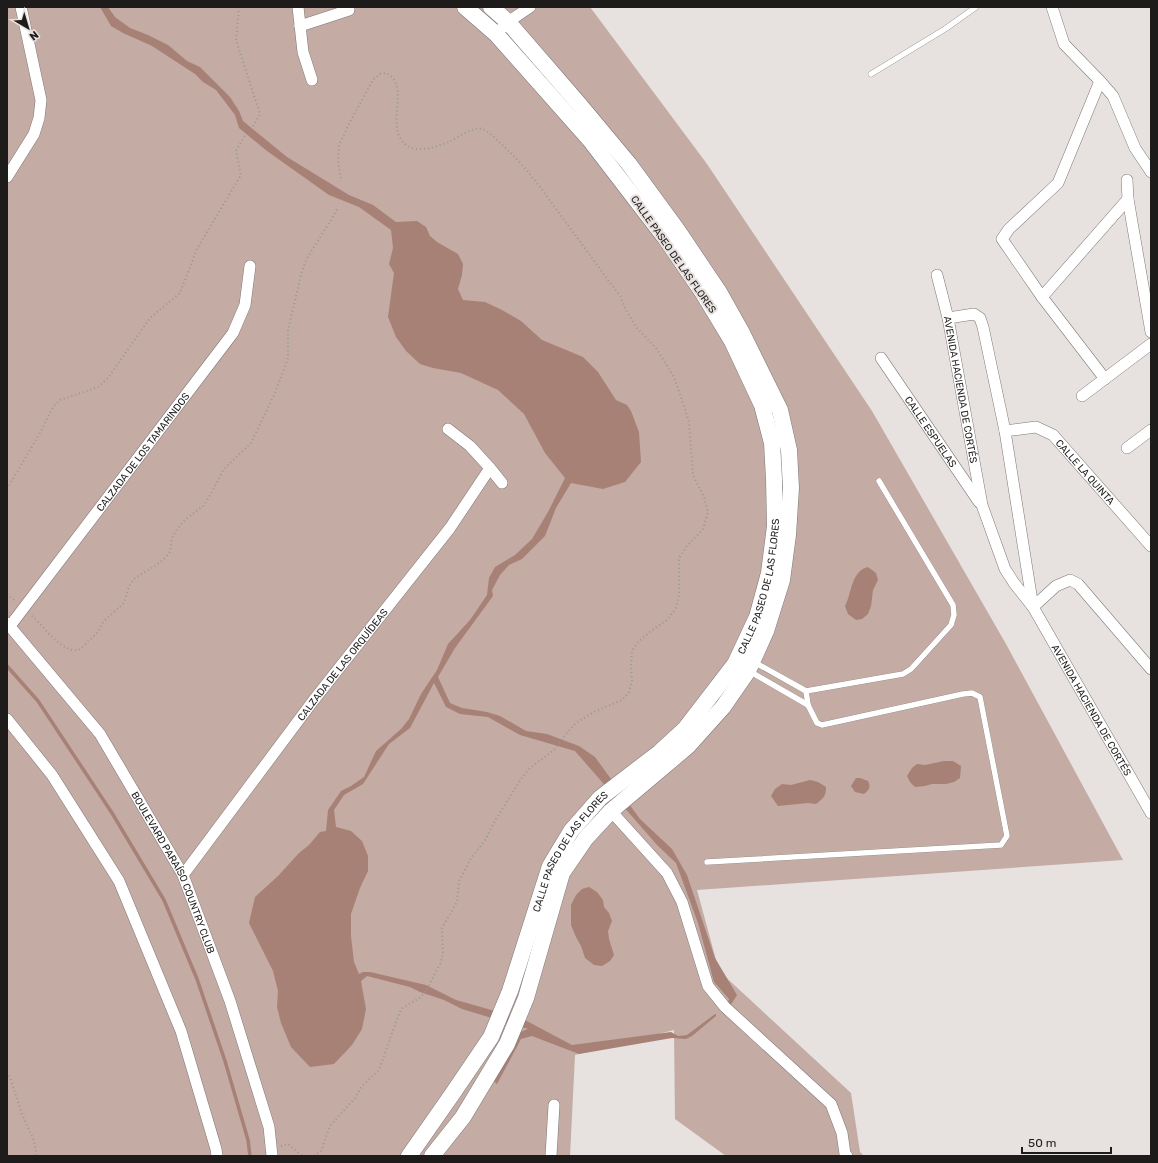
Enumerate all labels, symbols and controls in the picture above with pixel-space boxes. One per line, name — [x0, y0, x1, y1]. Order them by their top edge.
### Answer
north arrow — [8, 8, 48, 48]
text: N — [27, 28, 41, 43]
street label: CALLE PASEO DE LAS FLORES — [628, 194, 718, 316]
street label: AVENIDA HACIENDA DE CORTÉS — [941, 315, 979, 464]
street label: CALZADA DE LOS TAMARINDOS — [94, 391, 192, 514]
street label: CALLE ESPUELAS — [902, 394, 959, 470]
street label: CALLE LA QUINTA — [1053, 437, 1117, 508]
street label: CALLE PASEO DE LAS FLORES — [735, 518, 782, 656]
street label: CALZADA DE LAS ORQUÍDEAS — [295, 607, 391, 724]
street label: AVENIDA HACIENDA DE CORTÉS — [1049, 642, 1133, 778]
street label: CALLE PASEO DE LAS FLORES — [531, 789, 611, 914]
street label: BOULEVARD PARAÍSO COUNTRY CLUB — [128, 790, 217, 956]
scale bar — [1022, 1129, 1111, 1155]
text: 50 m — [1028, 1136, 1056, 1150]

